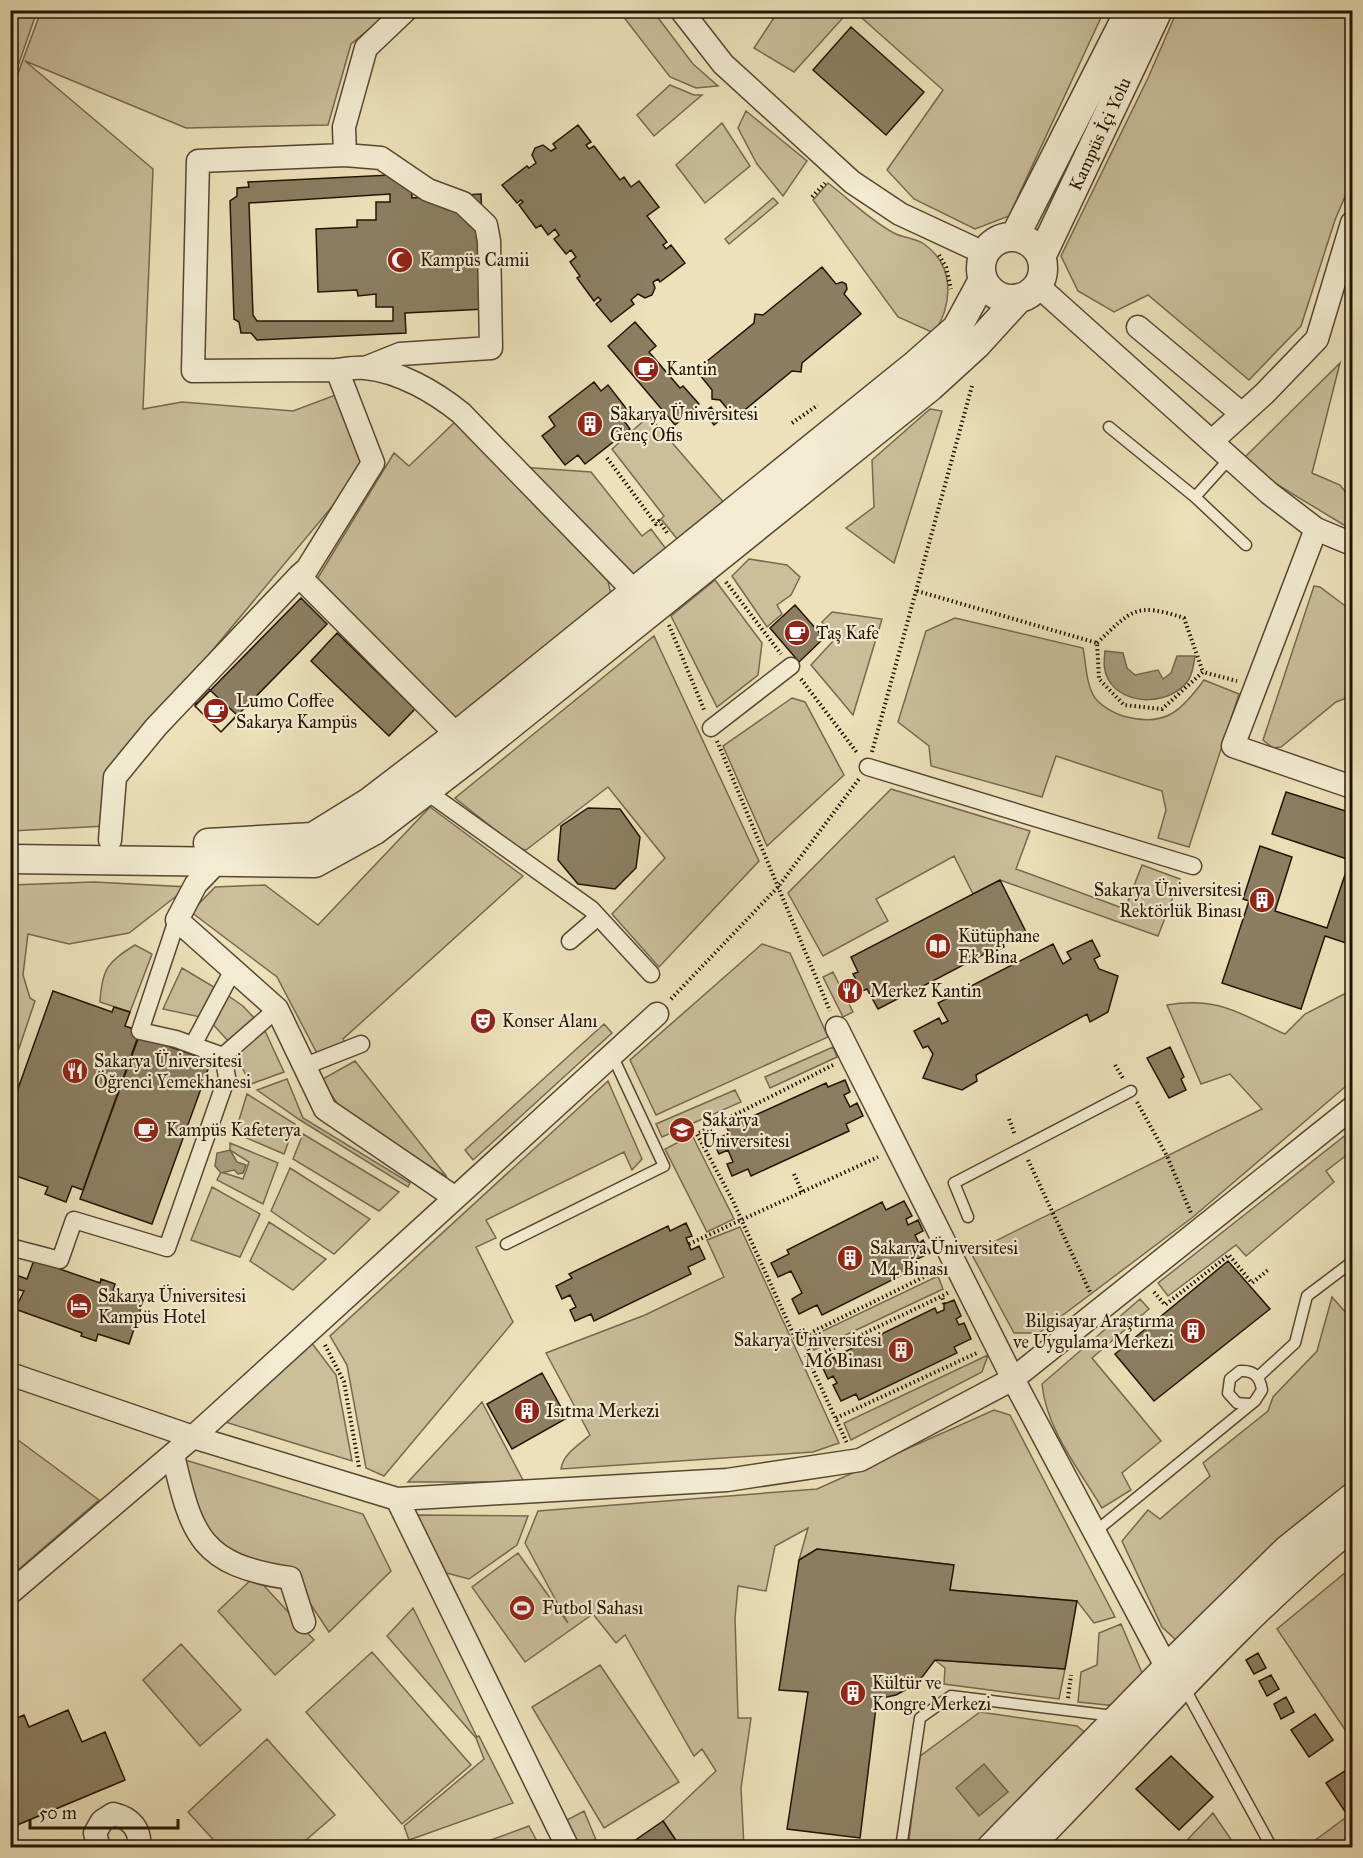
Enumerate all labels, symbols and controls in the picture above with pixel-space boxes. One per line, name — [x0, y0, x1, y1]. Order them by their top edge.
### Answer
street label: Kampüs İçi Yolu — [1063, 73, 1136, 194]
mosque icon: Kampüs Camii — [385, 245, 415, 275]
place label: Kampüs Camii — [420, 249, 529, 271]
cafe icon: Kantin — [631, 354, 661, 384]
place label: Kantin — [666, 358, 717, 380]
place label: Sakarya Üniversitesi Genç Ofis — [610, 402, 758, 446]
building icon: Sakarya Üniversitesi Genç Ofis — [575, 409, 605, 439]
cafe icon: Taş Kafe — [782, 618, 812, 648]
place label: Taş Kafe — [816, 622, 879, 644]
place label: Lumo Coffee Sakarya Kampüs — [236, 690, 357, 733]
cafe icon: Lumo Coffee Sakarya Kampüs — [201, 696, 231, 726]
place label: Sakarya Üniversitesi Rektörlük Binası — [1094, 878, 1242, 922]
building icon: Sakarya Üniversitesi Rektörlük Binası — [1247, 885, 1277, 915]
place label: Kütüphane Ek Bina — [958, 925, 1040, 968]
library icon: Kütüphane Ek Bina — [923, 931, 953, 961]
restaurant icon: Merkez Kantin — [835, 976, 865, 1006]
place label: Merkez Kantin — [870, 980, 982, 1002]
theatre icon: Konser Alanı — [468, 1006, 498, 1036]
place label: Konser Alanı — [502, 1010, 597, 1032]
place label: Sakarya Üniversitesi Öğrenci Yemekhanesi — [94, 1049, 251, 1094]
restaurant icon: Sakarya Üniversitesi Öğrenci Yemekhanesi — [60, 1056, 90, 1086]
place label: Sakarya Üniversitesi — [702, 1109, 790, 1152]
cafe icon: Kampüs Kafeterya — [131, 1115, 161, 1145]
school or university icon: Sakarya Üniversitesi — [667, 1115, 697, 1145]
place label: Kampüs Kafeterya — [166, 1119, 301, 1141]
place label: Sakarya Üniversitesi M4 Binası — [870, 1236, 1018, 1280]
building icon: Sakarya Üniversitesi M4 Binası — [835, 1243, 865, 1273]
place label: Sakarya Üniversitesi Kampüs Hotel — [98, 1284, 246, 1328]
hotel icon: Sakarya Üniversitesi Kampüs Hotel — [64, 1291, 94, 1321]
place label: Bilgisayar Araştırma ve Uygulama Merkezi — [1012, 1310, 1174, 1354]
building icon: Bilgisayar Araştırma ve Uygulama Merkezi — [1178, 1316, 1208, 1346]
place label: Sakarya Üniversitesi M6 Binası — [734, 1328, 882, 1372]
building icon: Sakarya Üniversitesi M6 Binası — [886, 1335, 916, 1365]
building icon: Isıtma Merkezi — [512, 1396, 542, 1426]
place label: Isıtma Merkezi — [546, 1400, 660, 1422]
sports icon: Futbol Sahası — [507, 1593, 537, 1623]
place label: Futbol Sahası — [542, 1597, 643, 1619]
place label: Kültür ve Kongre Merkezi — [872, 1672, 991, 1716]
building icon: Kültür ve Kongre Merkezi — [838, 1678, 868, 1708]
scale bar — [30, 1792, 178, 1830]
text: 50 m — [39, 1802, 77, 1824]

